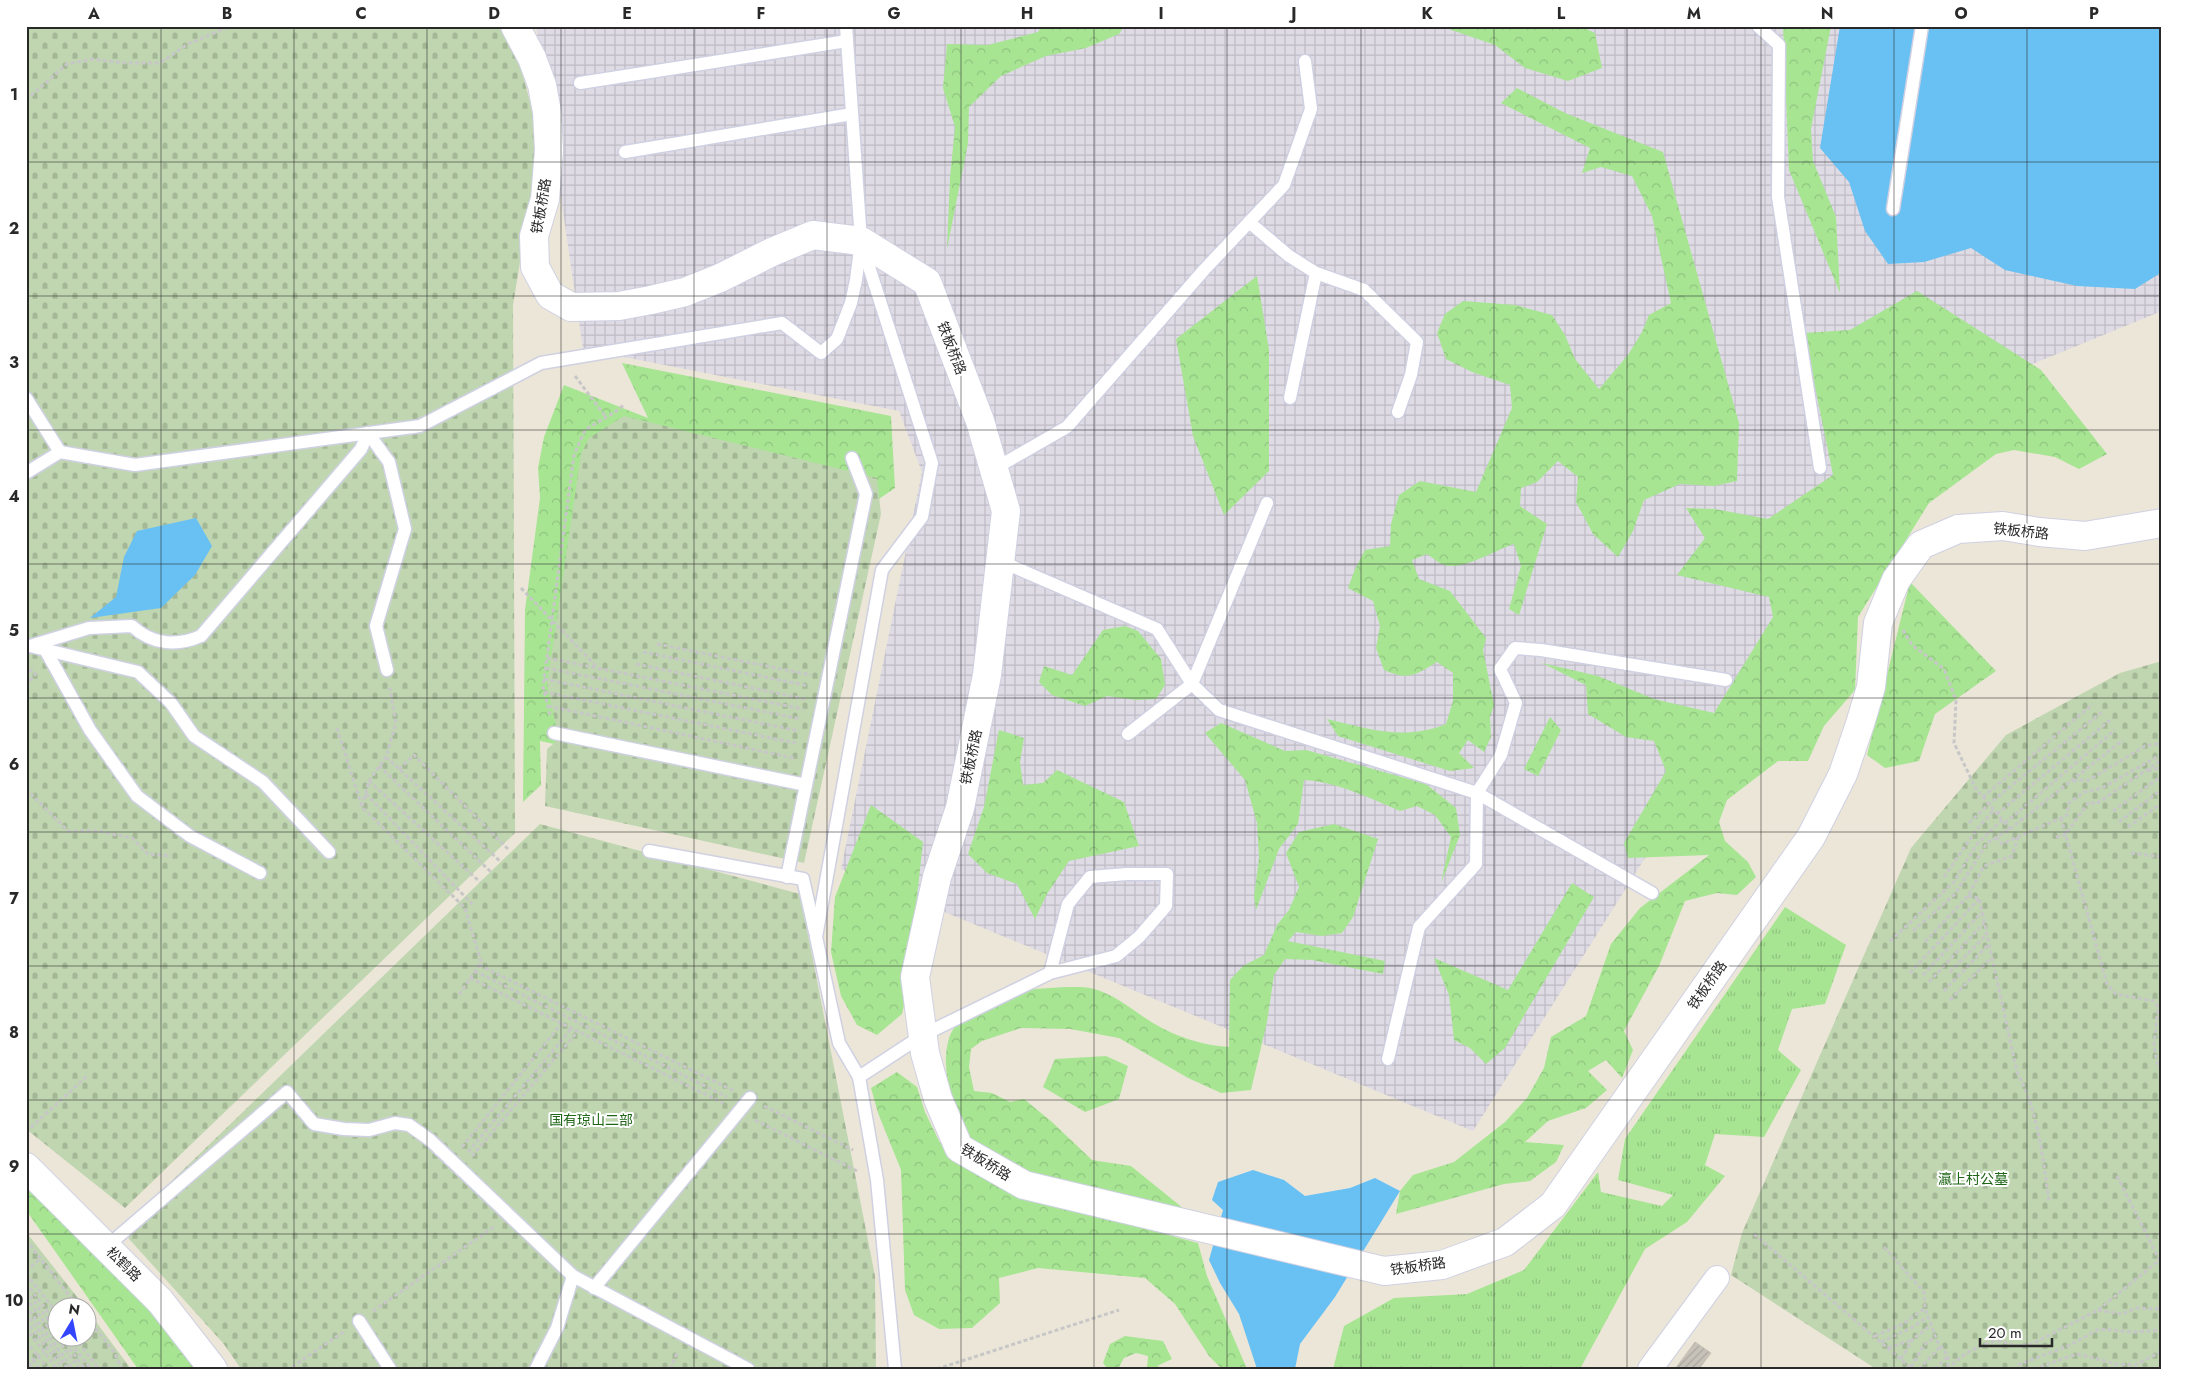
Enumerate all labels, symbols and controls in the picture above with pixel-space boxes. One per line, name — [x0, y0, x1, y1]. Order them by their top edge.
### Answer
text: A — [87, 2, 100, 25]
text: B — [222, 2, 232, 25]
text: C — [355, 2, 367, 25]
text: D — [488, 2, 500, 25]
text: E — [622, 2, 632, 25]
text: F — [757, 2, 765, 25]
text: G — [887, 2, 901, 25]
text: H — [1021, 2, 1033, 25]
text: I — [1158, 2, 1164, 25]
text: J — [1288, 2, 1297, 25]
text: K — [1421, 2, 1433, 25]
text: L — [1557, 2, 1566, 25]
text: M — [1687, 2, 1701, 25]
text: N — [1821, 2, 1833, 25]
text: O — [1954, 2, 1968, 25]
text: P — [2089, 2, 2099, 25]
text: 1 — [10, 83, 18, 106]
street label: 铁板桥路 — [526, 177, 556, 235]
text: 2 — [9, 217, 19, 240]
street label: 铁板桥路 — [933, 318, 971, 378]
text: 3 — [9, 351, 19, 374]
text: 4 — [8, 485, 20, 508]
street label: 铁板桥路 — [1992, 518, 2050, 544]
text: 5 — [9, 619, 19, 642]
street label: 铁板桥路 — [955, 728, 987, 786]
text: 6 — [9, 753, 19, 776]
text: 7 — [9, 887, 19, 910]
street label: 铁板桥路 — [1683, 956, 1731, 1014]
text: 8 — [9, 1021, 19, 1044]
park label: 国有琼山二部 — [549, 1110, 633, 1130]
street label: 铁板桥路 — [957, 1139, 1015, 1185]
text: 9 — [9, 1155, 19, 1178]
park label: 瀛上村公墓 — [1938, 1169, 2008, 1189]
street label: 松鹤路 — [102, 1242, 146, 1286]
street label: 铁板桥路 — [1389, 1252, 1447, 1280]
text: 10 — [5, 1289, 23, 1312]
north arrow — [48, 1298, 98, 1348]
text: N — [67, 1298, 81, 1320]
scale bar — [1980, 1315, 2053, 1347]
text: 20 m — [1988, 1322, 2022, 1344]

